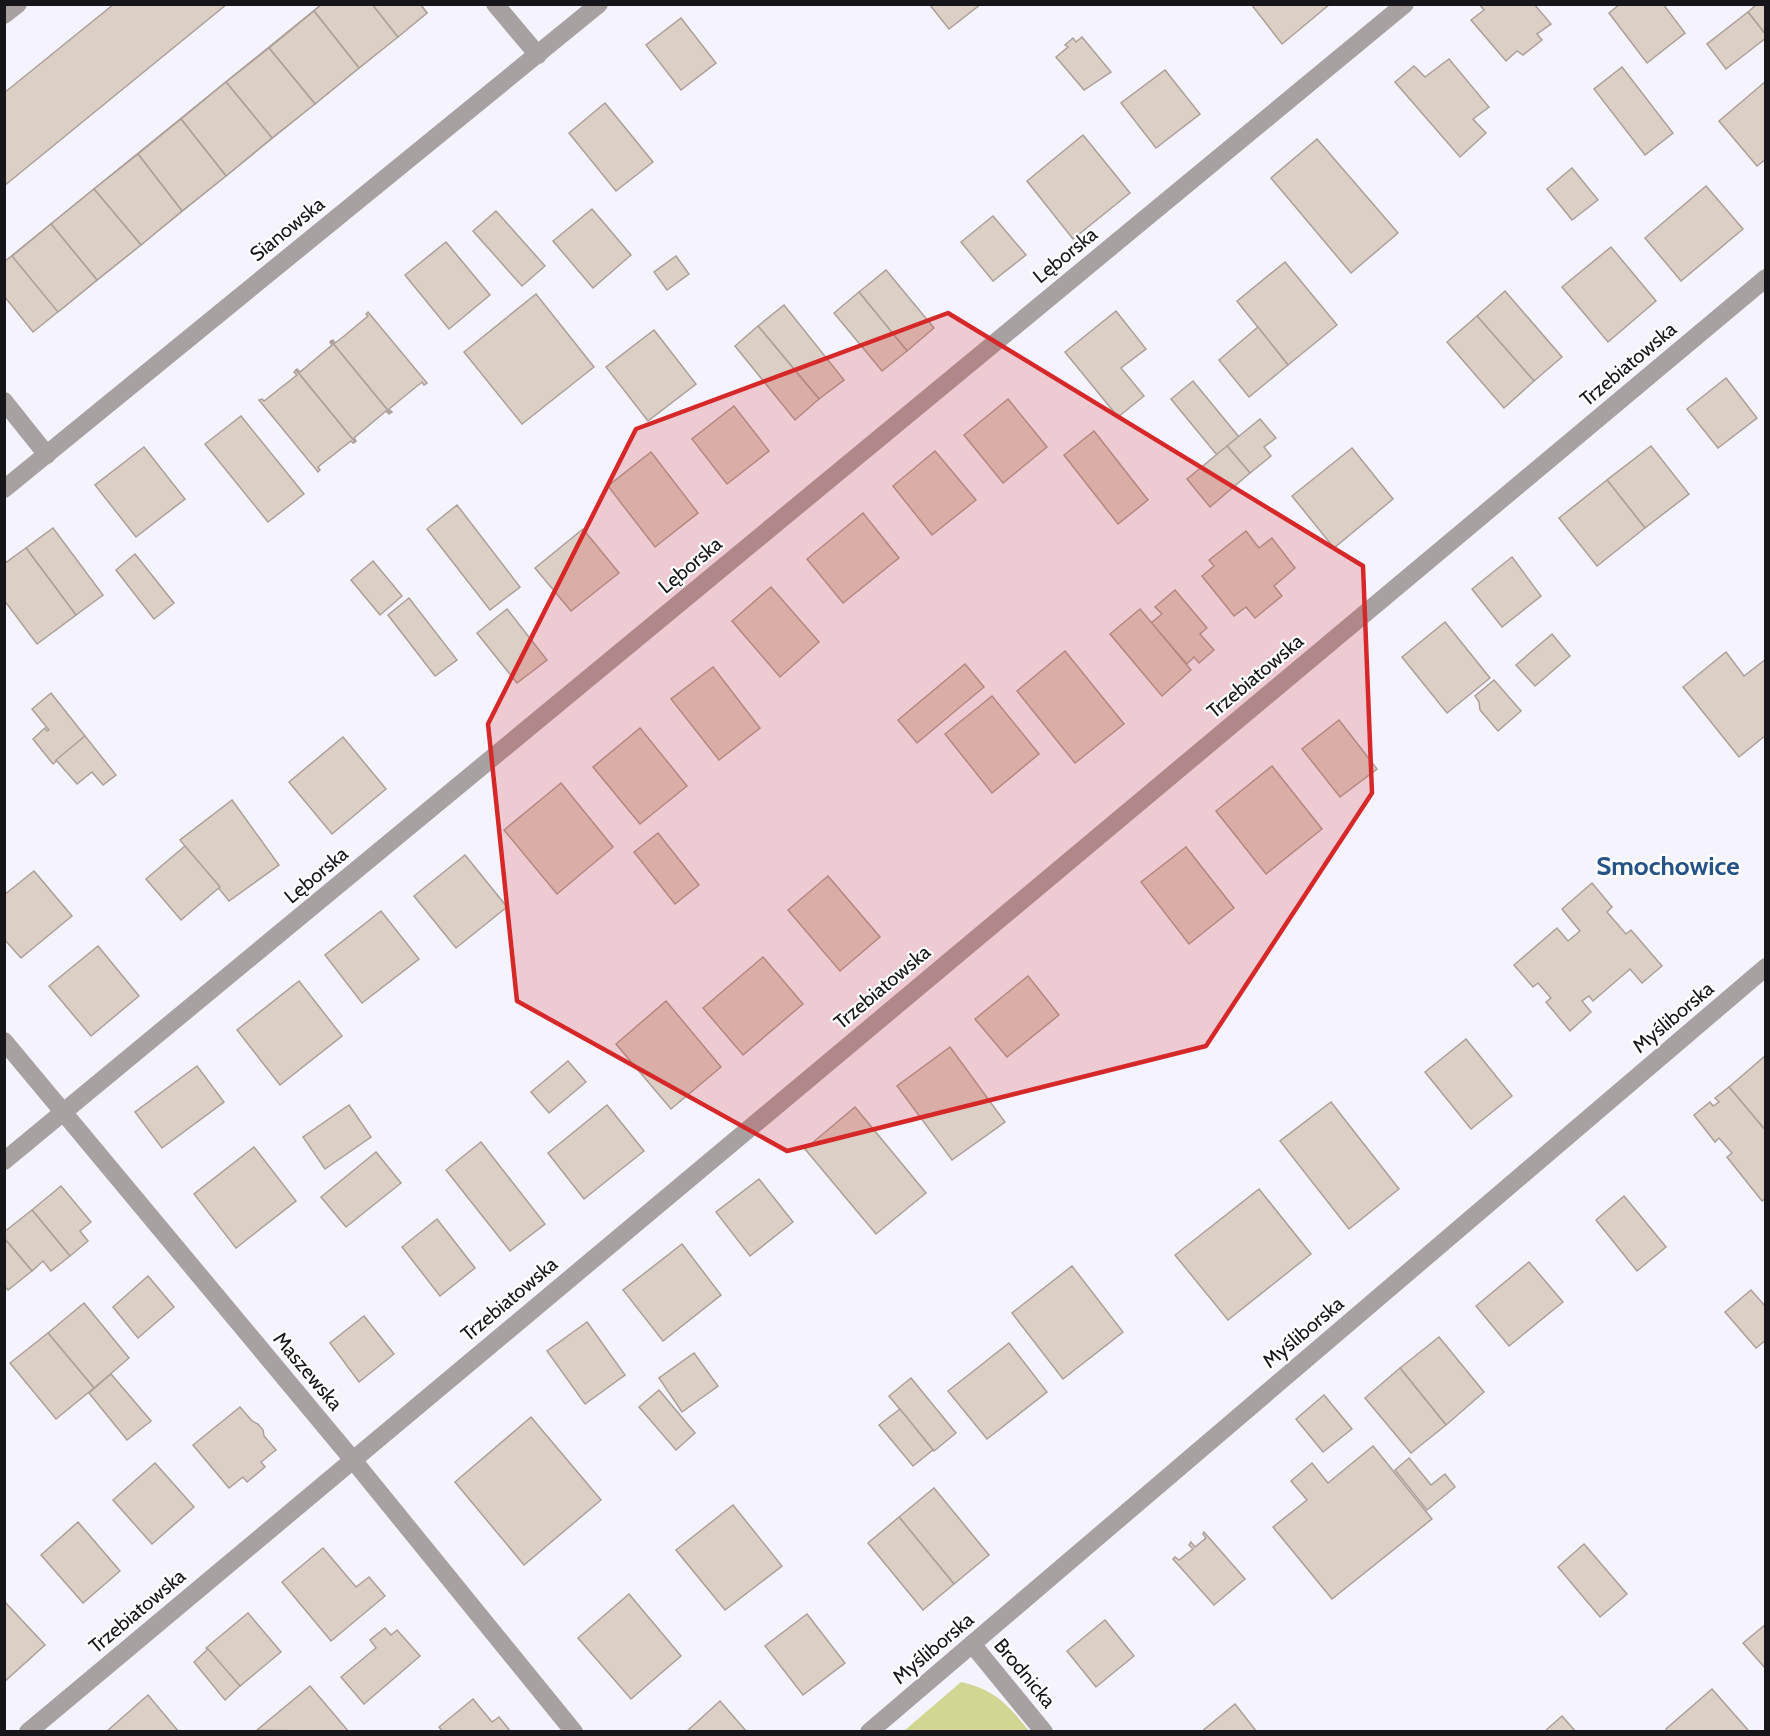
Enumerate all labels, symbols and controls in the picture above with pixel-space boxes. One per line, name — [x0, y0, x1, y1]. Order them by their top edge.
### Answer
street label: Sianowska — [245, 192, 329, 266]
street label: Lęborska — [1028, 222, 1102, 288]
street label: Trzebiatowska — [1575, 317, 1681, 411]
street label: Lęborska — [653, 531, 727, 598]
street label: Trzebiatowska — [1202, 629, 1308, 723]
street label: Lęborska — [279, 841, 353, 908]
district label: Smochowice — [1596, 850, 1740, 882]
street label: Trzebiatowska — [829, 940, 935, 1034]
street label: Myśliborska — [1628, 976, 1719, 1058]
street label: Trzebiatowska — [456, 1252, 562, 1346]
street label: Myśliborska — [1258, 1291, 1349, 1373]
street label: Maszewska — [268, 1327, 348, 1415]
street label: Trzebiatowska — [84, 1564, 190, 1658]
street label: Myśliborska — [888, 1607, 979, 1689]
street label: Brodnicka — [989, 1634, 1061, 1713]

